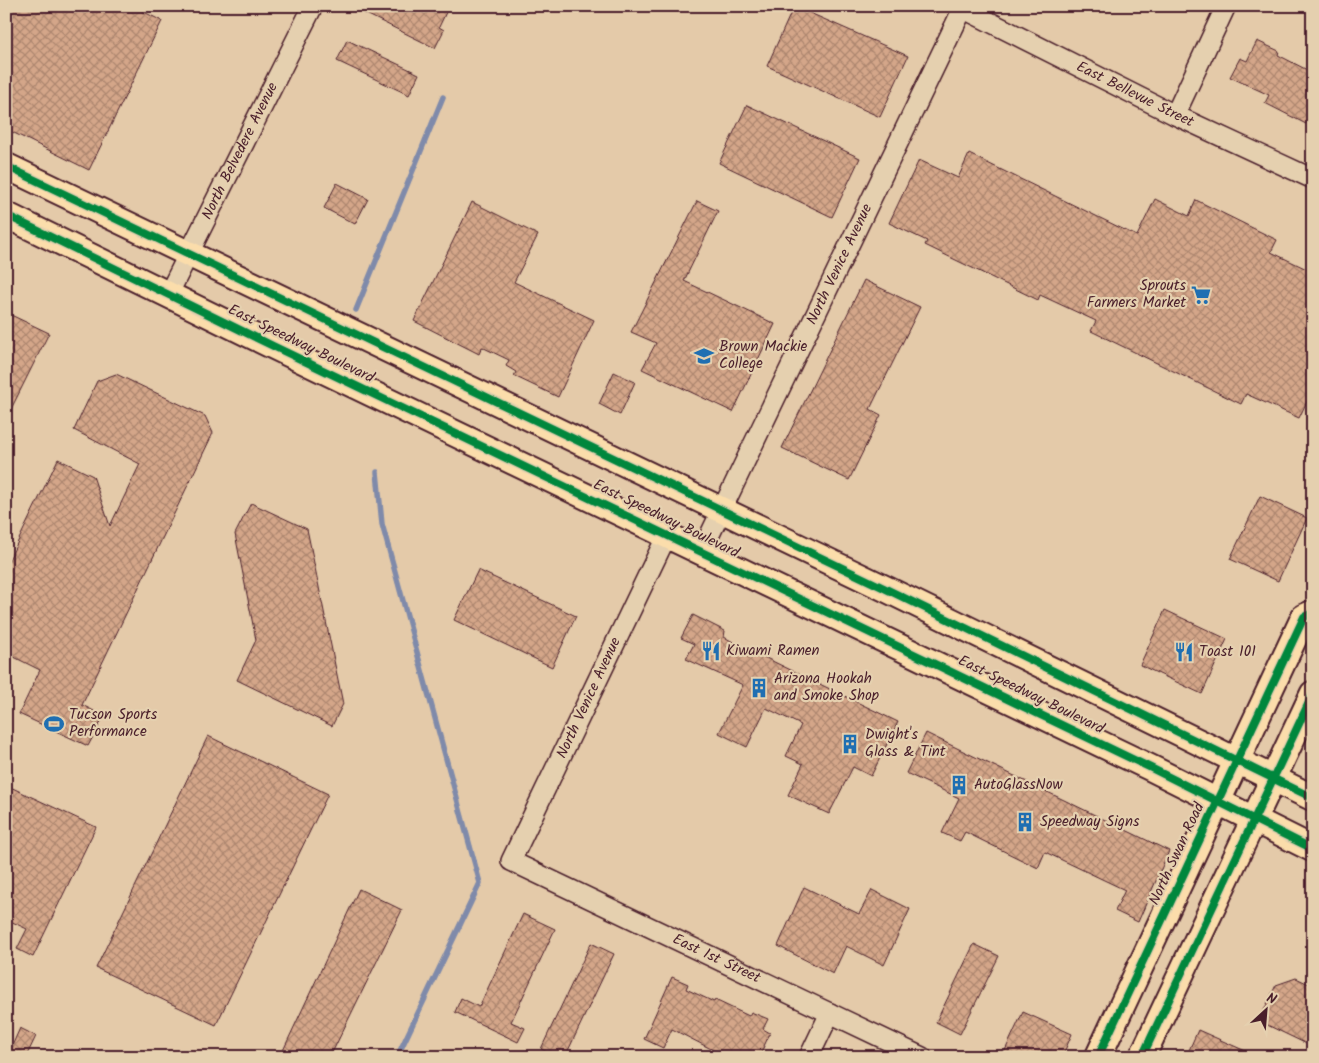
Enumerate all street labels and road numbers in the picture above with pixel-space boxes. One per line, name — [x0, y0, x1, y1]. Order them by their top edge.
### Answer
street label: East Bellevue Street — [1072, 55, 1198, 134]
street label: North Belvedere Avenue — [196, 78, 285, 224]
street label: North Venice Avenue — [800, 200, 879, 329]
street label: East Speedway Boulevard — [224, 298, 379, 390]
street label: East Speedway Boulevard — [589, 473, 744, 565]
street label: North Venice Avenue — [550, 633, 628, 763]
street label: East Speedway Boulevard — [954, 649, 1109, 741]
street label: North Swan Road — [1143, 798, 1212, 909]
street label: East 1st Street — [668, 928, 765, 990]

